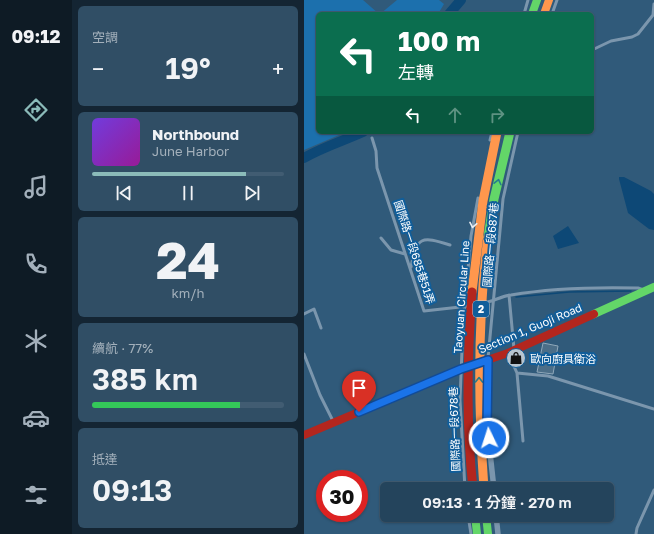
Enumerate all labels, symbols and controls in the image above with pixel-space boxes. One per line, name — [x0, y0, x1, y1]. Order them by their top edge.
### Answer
text: 100 m — [398, 24, 480, 57]
text: 09:12 — [11, 25, 61, 47]
icon: left — [332, 28, 384, 80]
text: 空調 — [92, 29, 118, 45]
text: 19° — [165, 50, 211, 86]
text: − — [92, 55, 104, 82]
text: + — [272, 55, 284, 82]
text: 左轉 — [398, 61, 434, 83]
icon: directions — [22, 96, 50, 124]
icon: left — [402, 104, 424, 126]
icon: ahead — [444, 104, 466, 126]
icon: right — [486, 104, 508, 126]
text: Northbound — [152, 125, 239, 143]
text: June Harbor — [152, 143, 229, 159]
icon: music — [22, 173, 50, 201]
one-way arrow — [493, 178, 502, 185]
icon: previous — [113, 182, 135, 204]
icon: pause — [177, 182, 199, 204]
icon: next — [241, 182, 263, 204]
street label: 國際路一段685巷51弄 — [392, 198, 438, 306]
street label: 國際路一段687巷 — [480, 202, 500, 288]
one-way arrow — [470, 222, 478, 228]
text: 24 — [156, 228, 220, 290]
street label: Taoyuan Circular Line — [451, 240, 471, 354]
icon: phone — [22, 250, 50, 278]
text: km/h — [171, 285, 205, 301]
street label: Section 1, Guoji Road — [476, 300, 584, 356]
road number: 2 — [473, 301, 489, 317]
icon: climate — [22, 327, 50, 355]
text: 續航 · 77% — [92, 340, 153, 356]
shop icon: 歐向廚具衛浴 — [505, 347, 527, 369]
place label: 歐向廚具衛浴 — [530, 352, 596, 365]
text: 385 km — [92, 361, 198, 397]
pin — [342, 371, 376, 412]
icon: arrive — [348, 377, 370, 399]
one-way arrow — [474, 377, 483, 383]
street label: 國際路一段678巷 — [446, 386, 462, 472]
icon: car — [22, 404, 50, 432]
position arrow — [468, 417, 510, 459]
text: 抵達 — [92, 451, 118, 467]
speed limit sign: 30 — [316, 470, 368, 522]
text: 09:13 — [92, 472, 172, 508]
icon: filters — [22, 481, 50, 509]
text: 09:13 · 1 分鐘 · 270 m — [422, 493, 572, 511]

